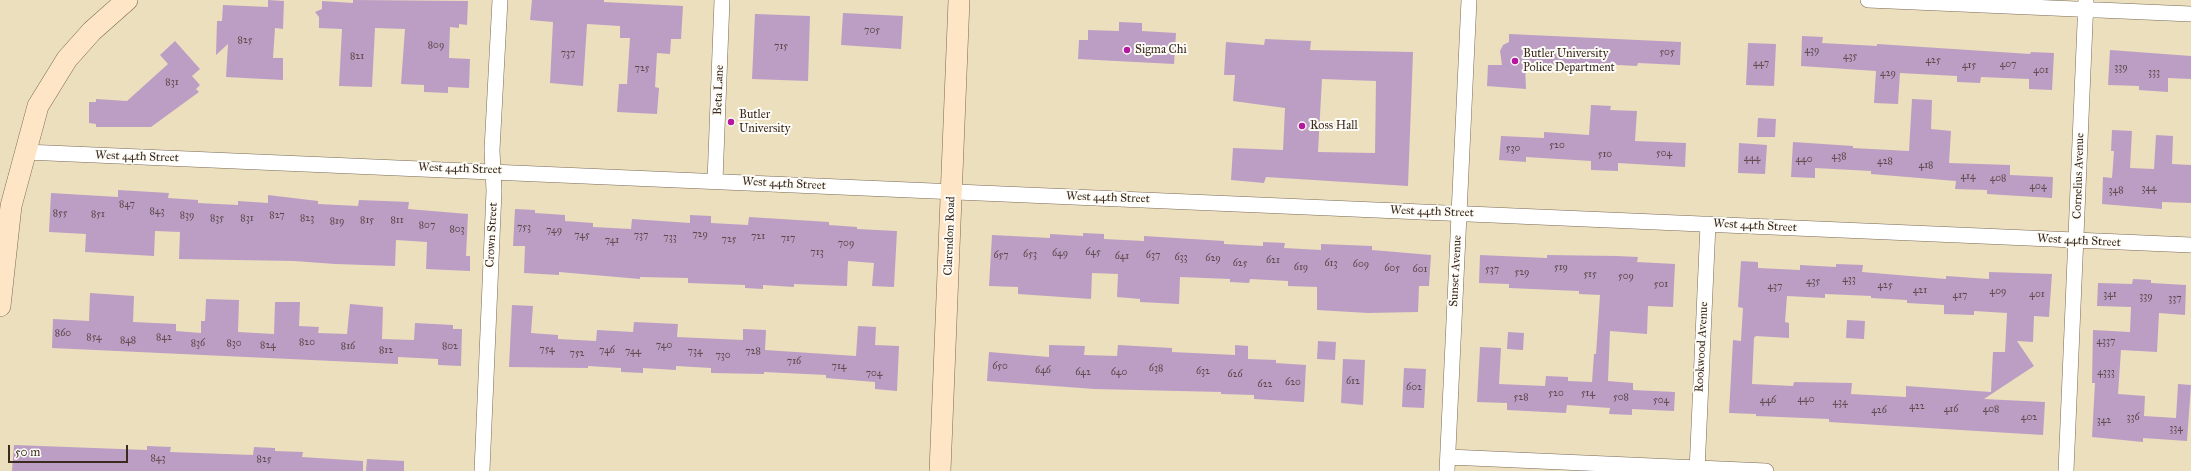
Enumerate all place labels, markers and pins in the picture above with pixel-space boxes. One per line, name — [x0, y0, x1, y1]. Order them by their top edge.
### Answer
place label: Sigma Chi — [1135, 43, 1187, 57]
marker: Sigma Chi — [1122, 45, 1132, 55]
place label: Butler University Police Department — [1523, 47, 1615, 75]
marker: Butler University Police Department — [1510, 56, 1520, 66]
place label: Butler University — [739, 108, 790, 136]
marker: Butler University — [726, 117, 736, 127]
place label: Ross Hall — [1310, 119, 1358, 133]
marker: Ross Hall — [1297, 121, 1307, 131]

